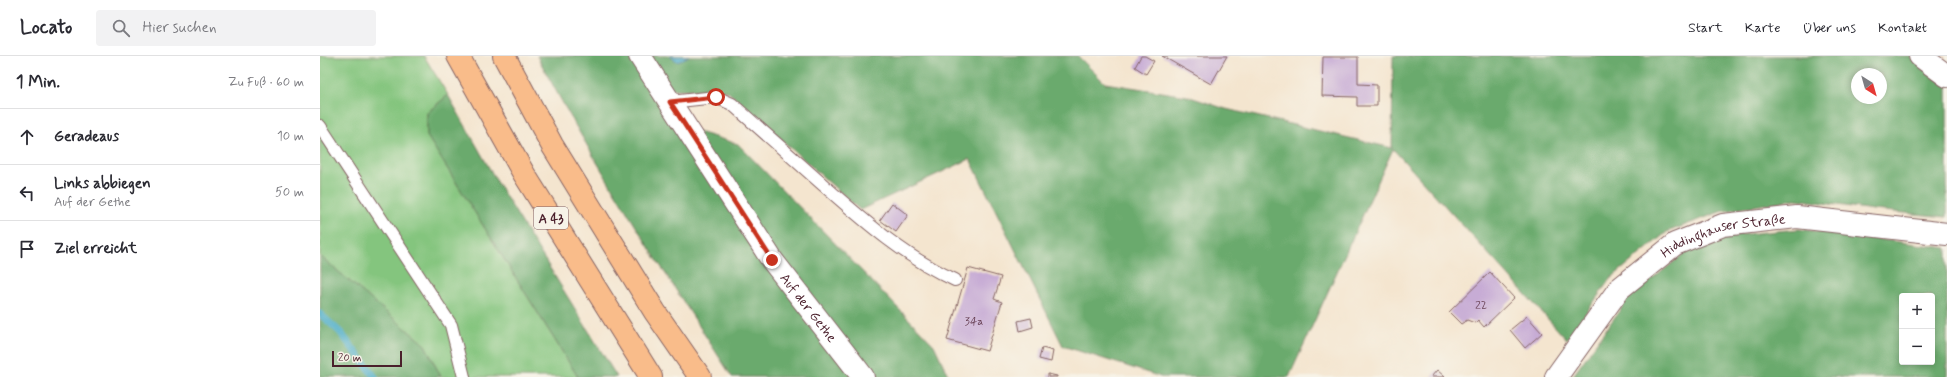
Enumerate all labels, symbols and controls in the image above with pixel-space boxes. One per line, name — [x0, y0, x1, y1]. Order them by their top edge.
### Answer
search box — [96, 10, 376, 46]
text: Locato — [20, 15, 72, 40]
icon: search — [110, 17, 132, 39]
text: Hier suchen — [142, 18, 216, 38]
text: Start — [1688, 19, 1723, 37]
text: Karte — [1745, 19, 1780, 37]
text: Über uns — [1802, 19, 1856, 37]
text: Kontakt — [1878, 19, 1927, 37]
north arrow — [1851, 68, 1887, 104]
text: 1 Min. — [16, 71, 60, 93]
text: Zu Fuß · 60 m — [228, 74, 304, 91]
route start — [707, 88, 725, 106]
icon: ahead — [16, 126, 38, 148]
text: Geradeaus — [54, 127, 119, 147]
text: 10 m — [277, 128, 304, 145]
text: Links abbiegen — [54, 174, 151, 194]
icon: left — [16, 182, 38, 204]
text: 50 m — [275, 184, 304, 201]
text: Auf der Gethe — [54, 194, 131, 211]
road number: A 43 — [534, 207, 568, 229]
street label: Hiddinghauser Straße — [1657, 210, 1786, 262]
icon: arrive — [16, 238, 38, 260]
text: Ziel erreicht — [54, 239, 137, 259]
route end — [763, 251, 781, 269]
street label: Auf der Gethe — [776, 270, 841, 346]
map controls — [1899, 293, 1935, 365]
button: + — [1899, 293, 1935, 329]
house number: 22 — [1475, 298, 1487, 314]
house number: 34a — [965, 314, 983, 330]
button: − — [1899, 329, 1935, 365]
scale bar — [332, 349, 402, 368]
text: 20 m — [338, 351, 361, 365]

